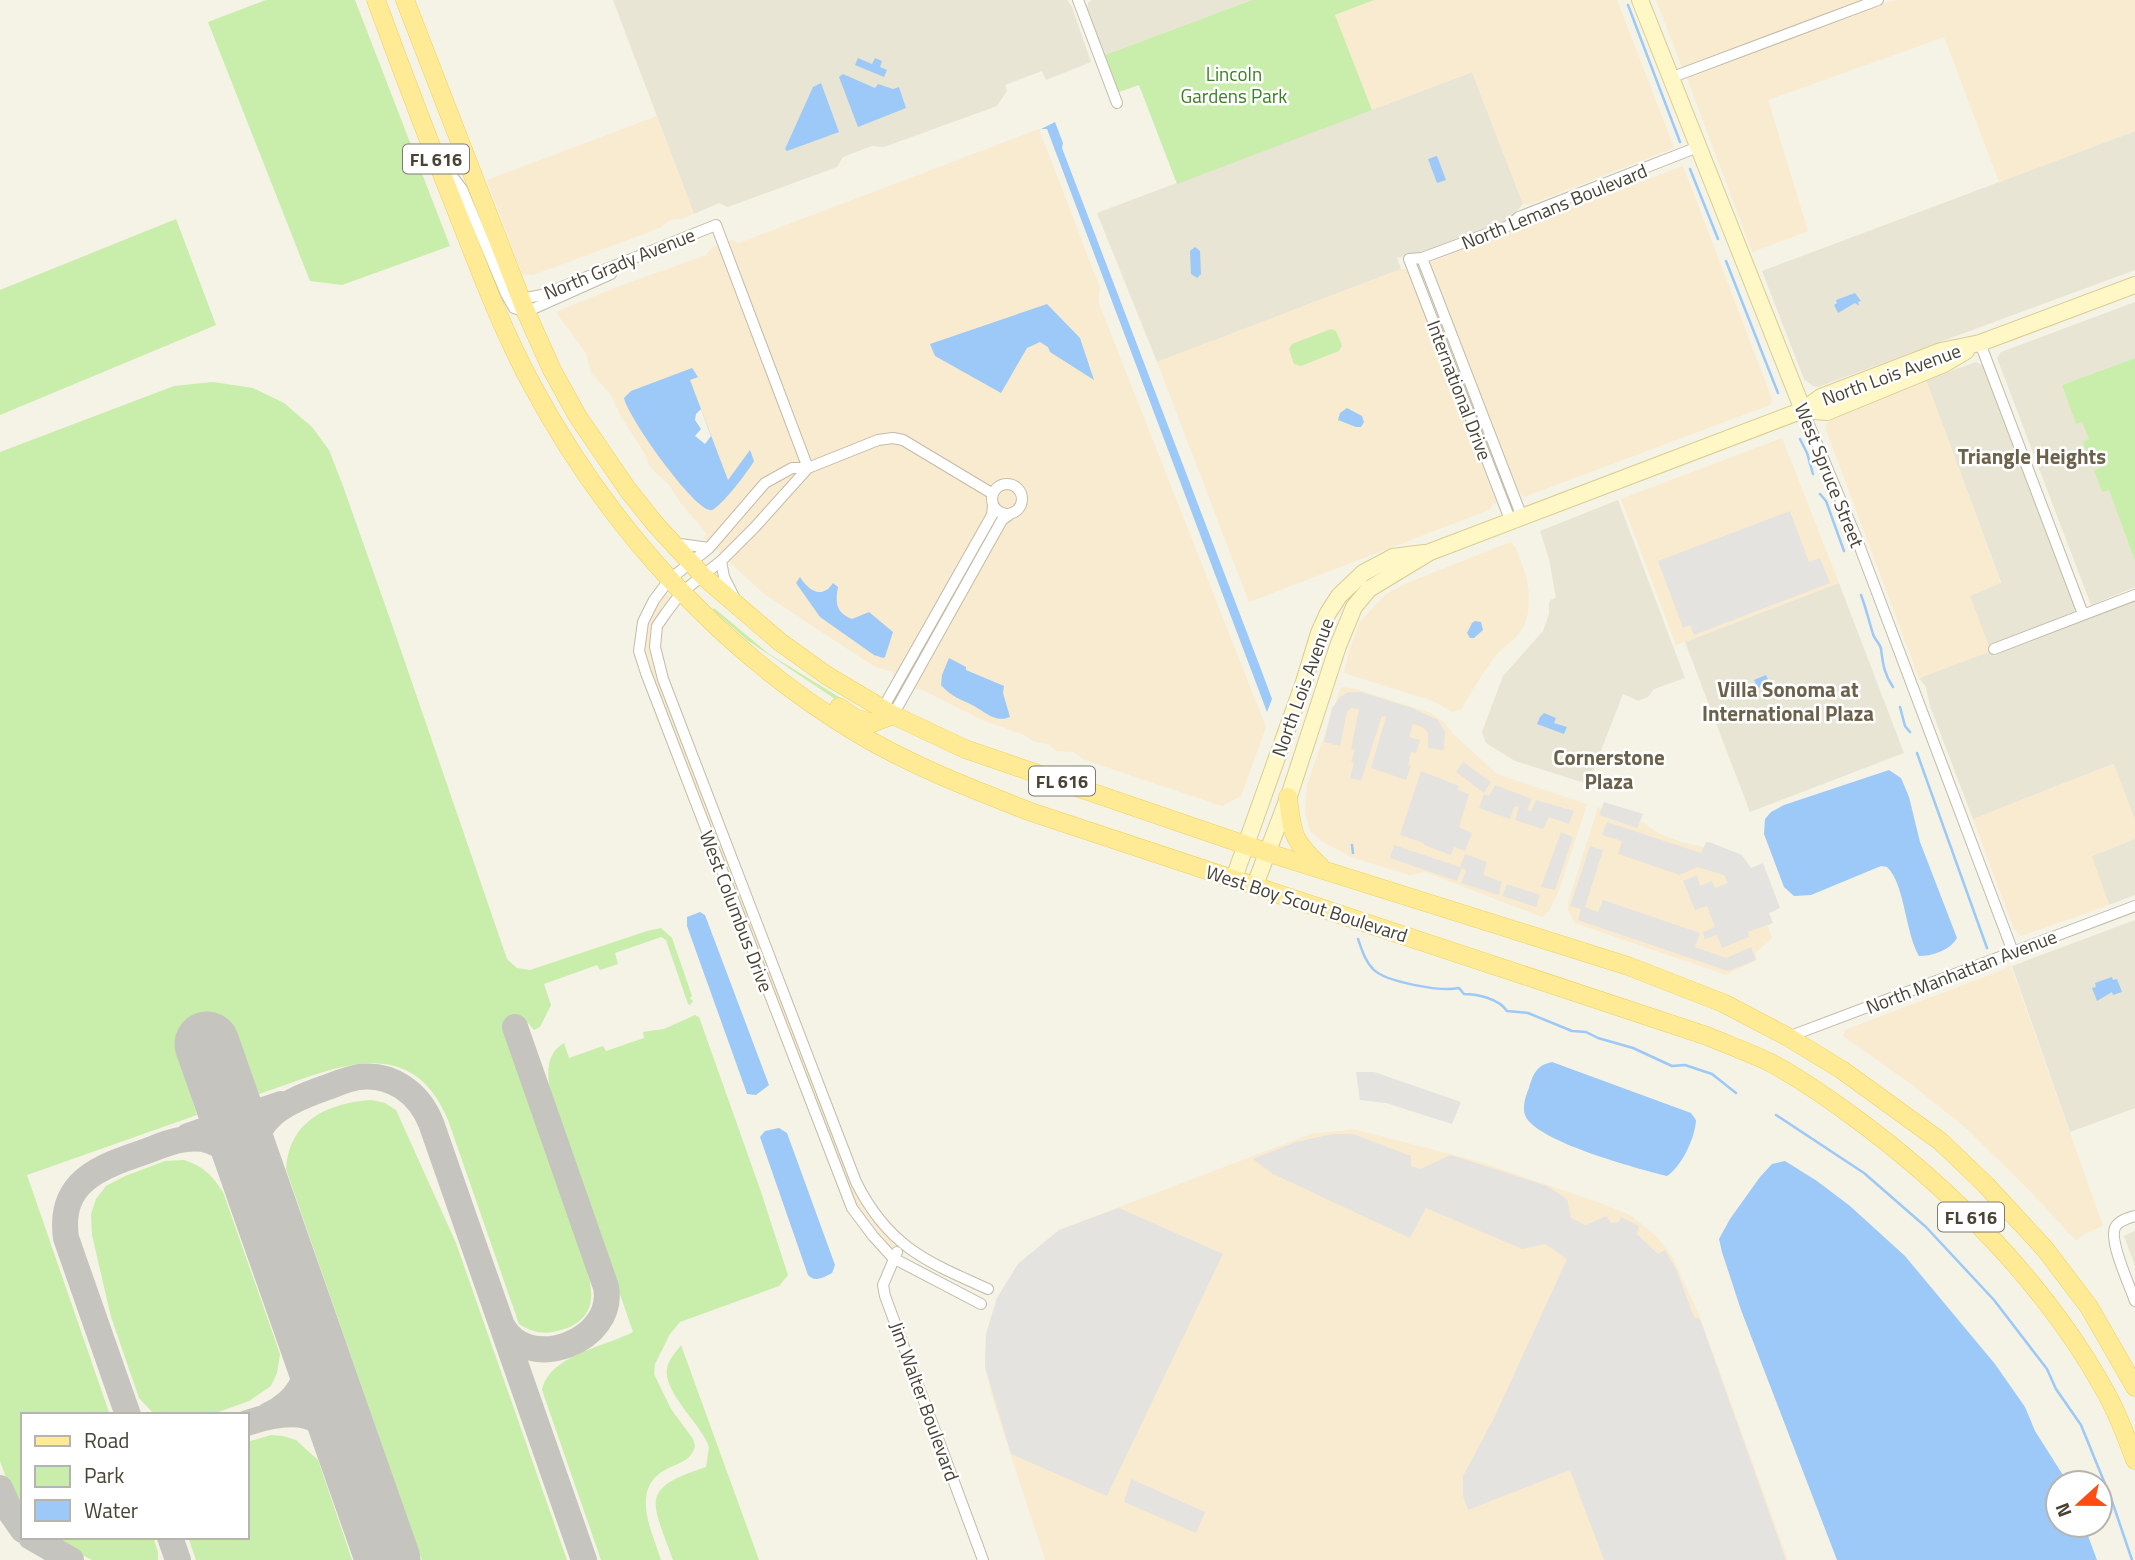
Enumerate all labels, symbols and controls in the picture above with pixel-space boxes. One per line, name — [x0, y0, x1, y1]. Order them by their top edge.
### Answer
park label: Lincoln Gardens Park — [1181, 59, 1287, 110]
road number: FL 616 — [403, 144, 469, 174]
street label: North Lemans Boulevard — [1457, 155, 1651, 257]
street label: North Grady Avenue — [539, 219, 699, 307]
street label: International Drive — [1420, 316, 1500, 464]
street label: North Lois Avenue — [1817, 335, 1965, 413]
street label: West Spruce Street — [1788, 398, 1872, 552]
district label: Triangle Heights — [1958, 440, 2106, 472]
street label: North Lois Avenue — [1263, 613, 1341, 761]
district label: Villa Sonoma at International Plaza — [1702, 673, 1874, 729]
district label: Cornerstone Plaza — [1553, 741, 1665, 797]
road number: FL 616 — [1029, 766, 1095, 796]
street label: West Columbus Drive — [693, 826, 781, 996]
street label: West Boy Scout Boulevard — [1202, 857, 1412, 949]
street label: North Manhattan Avenue — [1861, 921, 2061, 1021]
road number: FL 616 — [1938, 1202, 2004, 1232]
street label: Jim Walter Boulevard — [883, 1317, 967, 1485]
legend — [21, 1413, 248, 1539]
text: Road — [84, 1424, 129, 1456]
text: Park — [84, 1459, 124, 1491]
north arrow — [2044, 1469, 2114, 1539]
text: Water — [84, 1494, 138, 1526]
text: N — [2047, 1499, 2079, 1522]

